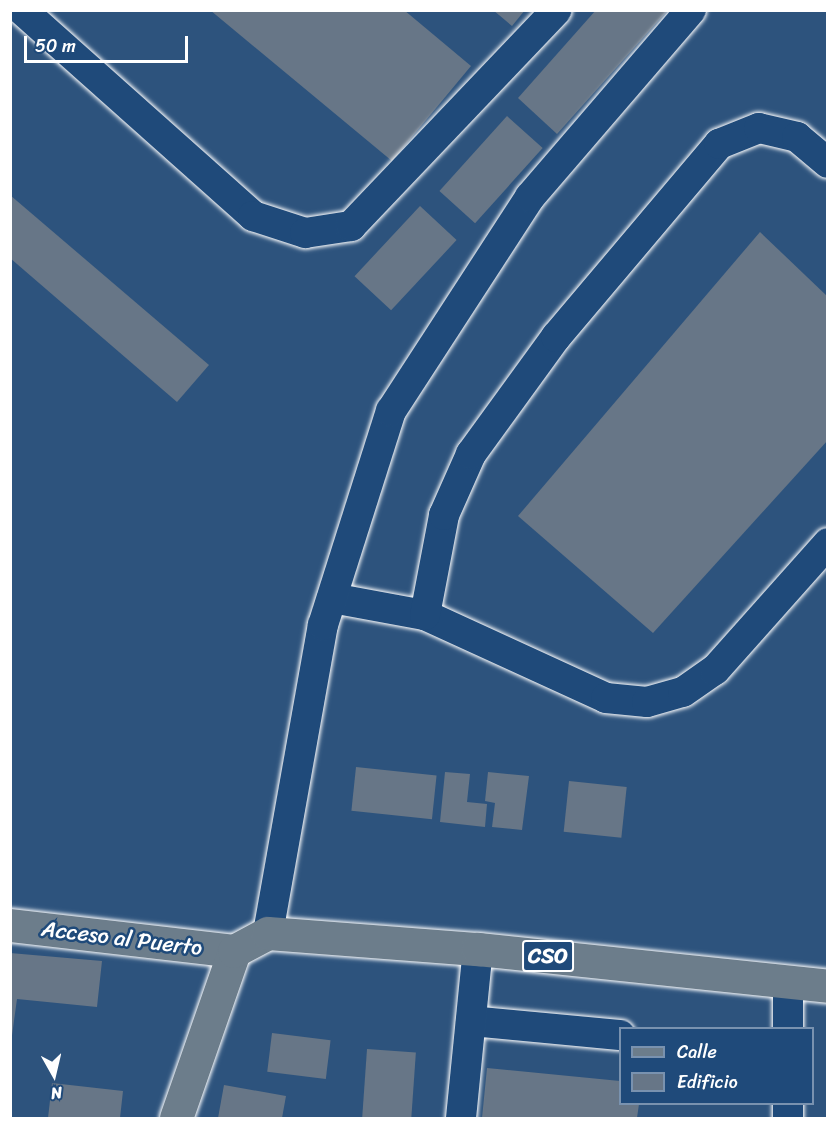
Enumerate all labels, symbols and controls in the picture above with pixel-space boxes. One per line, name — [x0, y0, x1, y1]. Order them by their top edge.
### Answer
scale bar — [27, 24, 190, 62]
text: 50 m — [35, 30, 76, 62]
street label: Acceso al Puerto — [40, 915, 204, 961]
road number: CSO — [521, 938, 575, 974]
legend — [619, 1027, 814, 1105]
text: Calle — [677, 1036, 717, 1068]
north arrow — [24, 1045, 84, 1105]
text: Edificio — [677, 1066, 738, 1098]
text: N — [49, 1078, 64, 1108]

